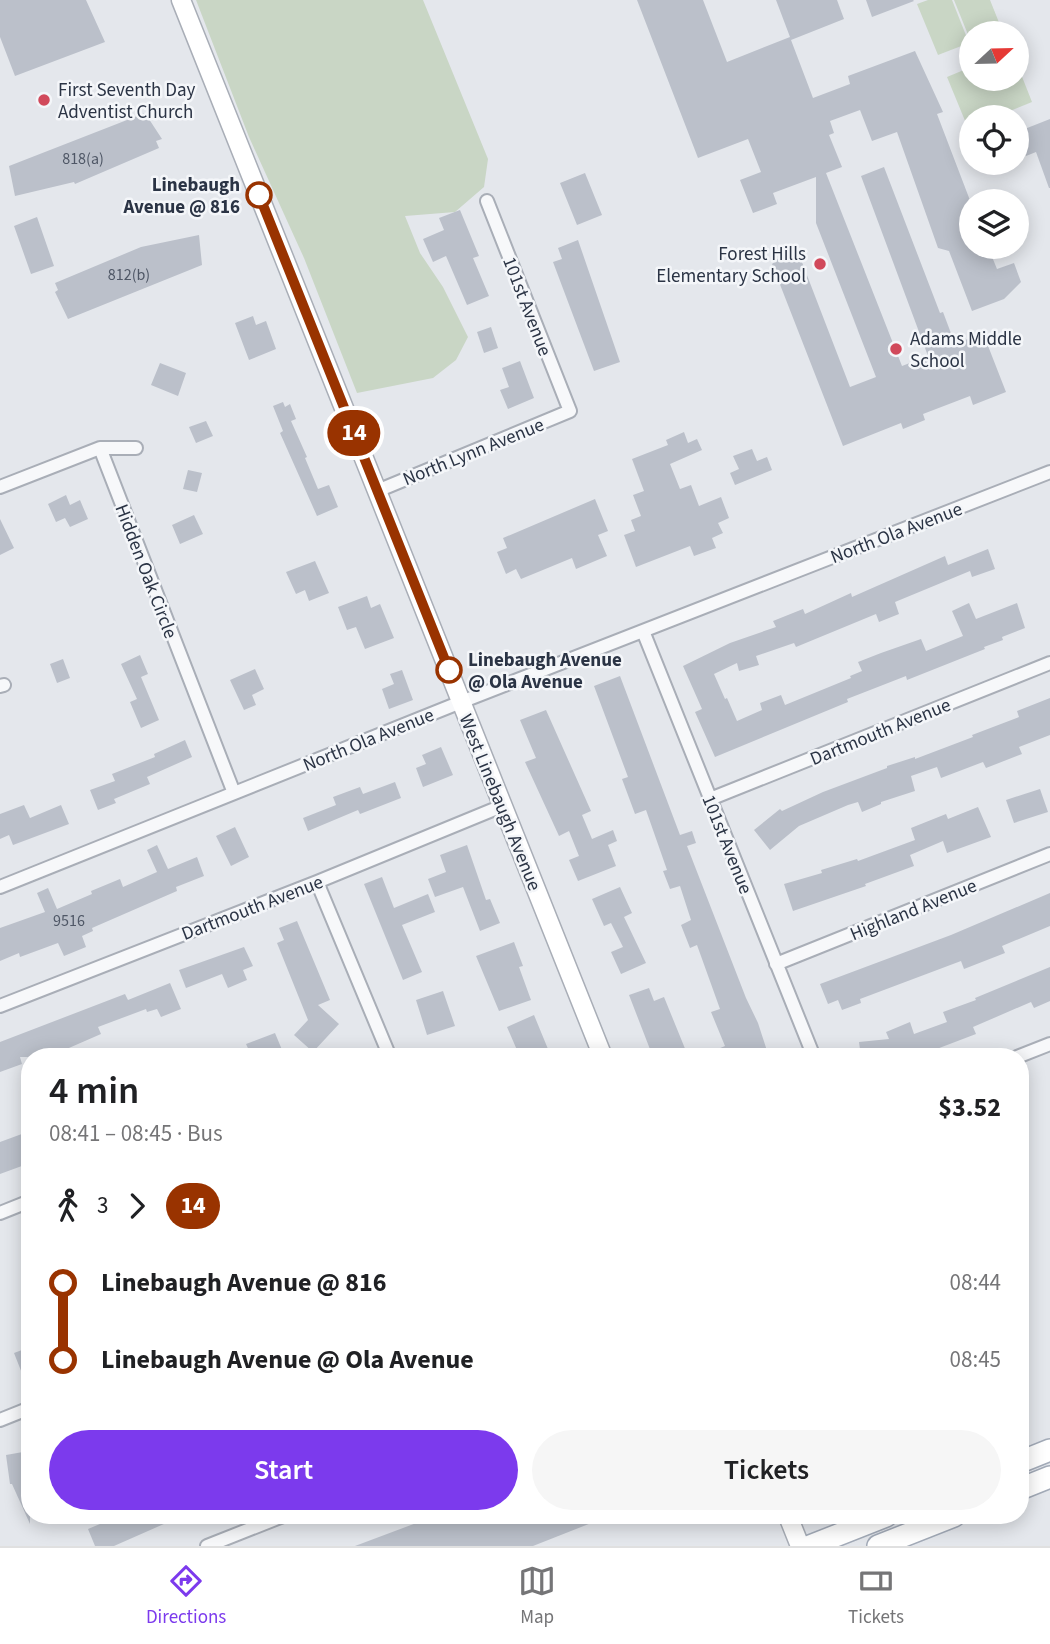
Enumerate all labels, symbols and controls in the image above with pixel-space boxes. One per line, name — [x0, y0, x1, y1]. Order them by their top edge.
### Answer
north arrow — [959, 21, 1029, 91]
map controls — [959, 21, 1029, 259]
place label: First Seventh Day Adventist Church — [58, 77, 195, 126]
marker: First Seventh Day Adventist Church — [36, 92, 52, 108]
button: locate — [959, 105, 1029, 175]
house number: 818(a) — [62, 148, 104, 170]
place label: Linebaugh Avenue @ 816 — [122, 172, 240, 221]
marker: Linebaugh Avenue @ 816 — [246, 182, 272, 208]
button: layers — [959, 189, 1029, 259]
place label: Forest Hills Elementary School — [656, 241, 806, 290]
street label: 101st Avenue — [495, 253, 558, 360]
marker: Forest Hills Elementary School — [812, 256, 828, 272]
house number: 812(b) — [108, 264, 150, 286]
place label: Adams Middle School — [910, 326, 1022, 375]
marker: Adams Middle School — [888, 341, 904, 357]
line badge: 14 — [322, 410, 386, 456]
street label: North Lynn Avenue — [399, 412, 548, 493]
text: 14 — [341, 415, 367, 450]
street label: North Ola Avenue — [827, 496, 966, 571]
street label: Hidden Oak Circle — [108, 500, 184, 643]
place label: Linebaugh Avenue @ Ola Avenue — [468, 647, 622, 696]
marker: Linebaugh Avenue @ Ola Avenue — [436, 657, 462, 683]
street label: Dartmouth Avenue — [806, 692, 955, 773]
street label: North Ola Avenue — [299, 702, 438, 779]
street label: West Linebaugh Avenue — [452, 710, 547, 895]
street label: 101st Avenue — [694, 791, 759, 898]
street label: Dartmouth Avenue — [178, 869, 327, 948]
street label: Highland Avenue — [846, 873, 981, 948]
house number: 9516 — [53, 910, 85, 932]
text: 4 min — [49, 1064, 139, 1118]
text: $3.52 — [938, 1089, 1001, 1126]
text: 08:41 – 08:45 · Bus — [49, 1117, 223, 1150]
icon: walk — [49, 1187, 87, 1225]
icon: forward — [118, 1187, 156, 1225]
text: 14 — [180, 1188, 206, 1223]
text: 3 — [97, 1189, 108, 1222]
text: Linebaugh Avenue @ 816 — [101, 1264, 386, 1301]
text: 08:44 — [950, 1266, 1001, 1299]
text: Linebaugh Avenue @ Ola Avenue — [101, 1341, 474, 1378]
text: 08:45 — [950, 1343, 1001, 1376]
button: Start — [49, 1430, 518, 1510]
button: Tickets — [532, 1430, 1001, 1510]
tab: Directions — [146, 1562, 226, 1631]
tab: Map — [518, 1562, 556, 1631]
tab: Tickets — [848, 1562, 904, 1631]

